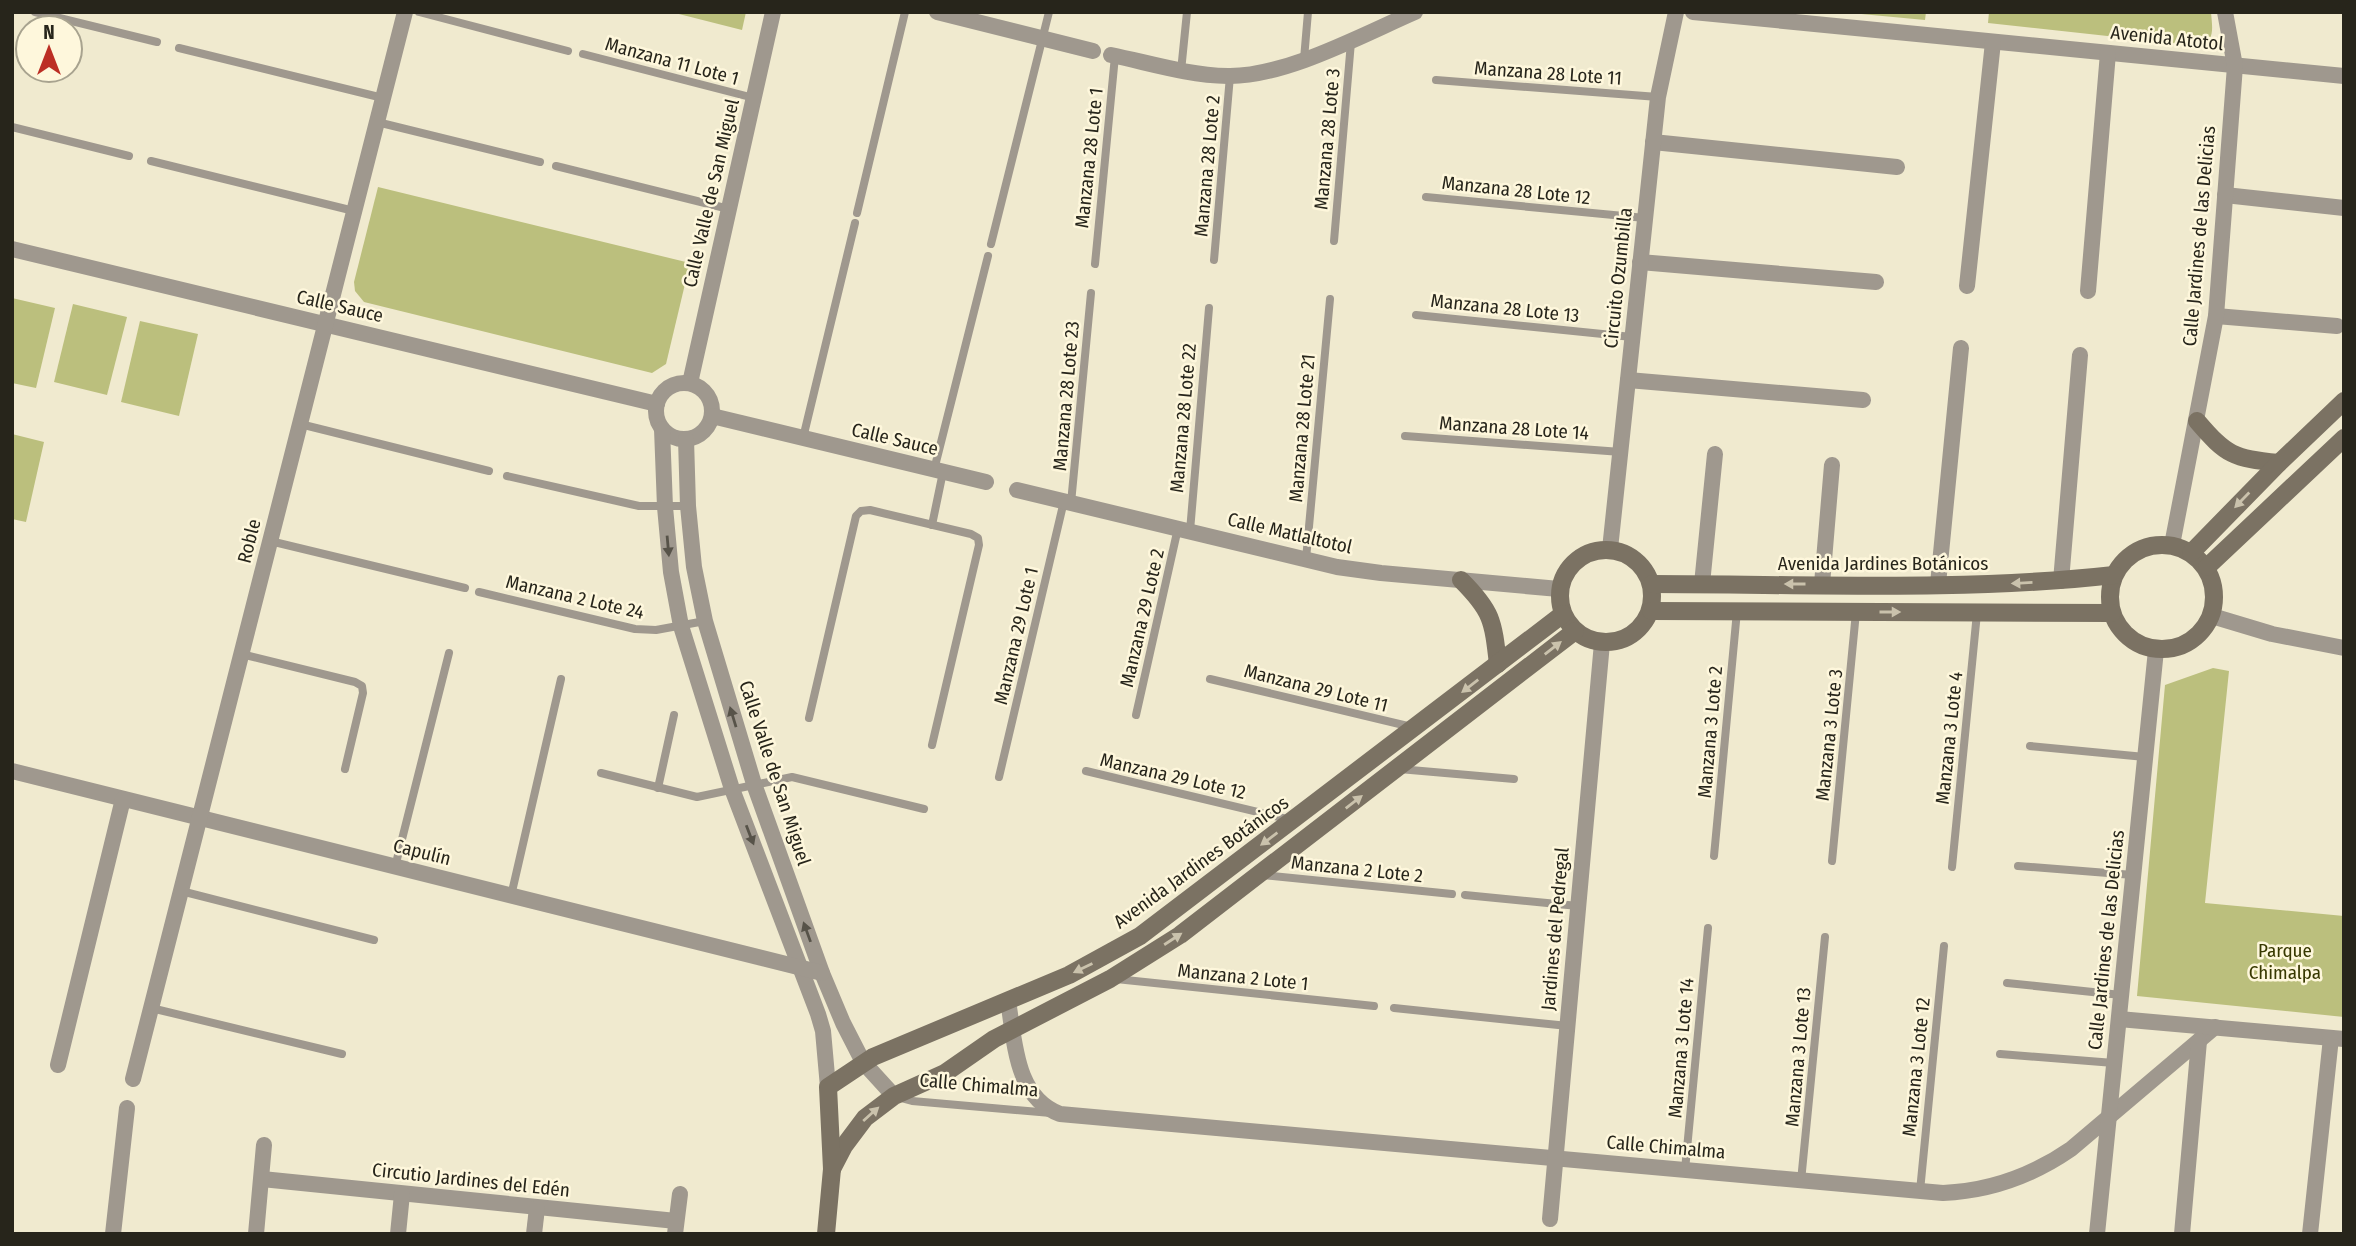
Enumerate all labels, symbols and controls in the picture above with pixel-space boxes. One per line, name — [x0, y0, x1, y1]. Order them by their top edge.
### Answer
north arrow — [14, 14, 84, 84]
text: N — [43, 21, 55, 44]
street label: Avenida Atotol — [2109, 21, 2225, 55]
street label: Manzana 11 Lote 1 — [603, 32, 741, 90]
street label: Manzana 28 Lote 11 — [1473, 56, 1623, 90]
street label: Manzana 28 Lote 3 — [1309, 67, 1345, 211]
street label: Manzana 28 Lote 1 — [1070, 87, 1108, 229]
street label: Manzana 28 Lote 2 — [1189, 94, 1225, 238]
street label: Calle Valle de San Miguel — [678, 96, 744, 290]
street label: Calle Jardines de las Delicias — [2178, 125, 2220, 347]
street label: Manzana 28 Lote 12 — [1441, 171, 1591, 209]
street label: Circuito Ozumbilla — [1599, 206, 1637, 350]
street label: Calle Sauce — [294, 285, 386, 327]
street label: Manzana 28 Lote 13 — [1430, 289, 1580, 327]
street label: Manzana 28 Lote 23 — [1048, 320, 1084, 472]
street label: Manzana 28 Lote 22 — [1165, 342, 1201, 494]
street label: Manzana 28 Lote 21 — [1284, 353, 1320, 503]
street label: Manzana 28 Lote 14 — [1438, 411, 1590, 445]
street label: Calle Sauce — [849, 418, 941, 460]
one-way arrow — [2235, 491, 2251, 508]
street label: Calle Matlaltotol — [1225, 507, 1355, 559]
street label: Roble — [232, 517, 266, 565]
one-way arrow — [663, 535, 674, 557]
street label: Manzana 29 Lote 2 — [1115, 547, 1169, 689]
street label: Avenida Jardines Botánicos — [1778, 552, 1988, 575]
street label: Manzana 29 Lote 1 — [989, 565, 1043, 707]
street label: Manzana 2 Lote 24 — [504, 570, 646, 624]
one-way arrow — [1783, 578, 1805, 590]
one-way arrow — [2011, 578, 2033, 589]
one-way arrow — [1880, 606, 1902, 618]
one-way arrow — [1544, 640, 1562, 655]
street label: Manzana 29 Lote 11 — [1242, 659, 1390, 717]
street label: Manzana 3 Lote 2 — [1693, 665, 1727, 799]
street label: Manzana 3 Lote 3 — [1811, 668, 1847, 802]
street label: Manzana 3 Lote 4 — [1931, 671, 1967, 805]
street label: Calle Valle de San Miguel — [734, 678, 816, 868]
one-way arrow — [1461, 678, 1479, 693]
one-way arrow — [727, 706, 738, 727]
street label: Manzana 29 Lote 12 — [1098, 748, 1248, 804]
street label: Avenida Jardines Botánicos — [1109, 791, 1293, 933]
one-way arrow — [1345, 795, 1363, 809]
one-way arrow — [744, 825, 755, 846]
street label: Calle Jardines de las Delicias — [2083, 829, 2129, 1051]
one-way arrow — [1261, 831, 1279, 846]
street label: Capulín — [391, 834, 453, 870]
street label: Jardines del Pedregal — [1536, 846, 1574, 1012]
street label: Manzana 2 Lote 2 — [1290, 851, 1424, 887]
one-way arrow — [801, 921, 812, 942]
one-way arrow — [1163, 933, 1183, 946]
park label: Parque Chimalpa — [2249, 939, 2321, 984]
street label: Manzana 2 Lote 1 — [1177, 959, 1309, 995]
one-way arrow — [1073, 962, 1093, 974]
street label: Manzana 3 Lote 14 — [1663, 977, 1699, 1119]
street label: Manzana 3 Lote 13 — [1780, 986, 1816, 1128]
street label: Manzana 3 Lote 12 — [1897, 996, 1935, 1138]
street label: Calle Chimalma — [919, 1068, 1039, 1102]
one-way arrow — [862, 1106, 880, 1122]
street label: Calle Chimalma — [1606, 1130, 1726, 1164]
street label: Circutio Jardines del Edén — [371, 1158, 571, 1202]

